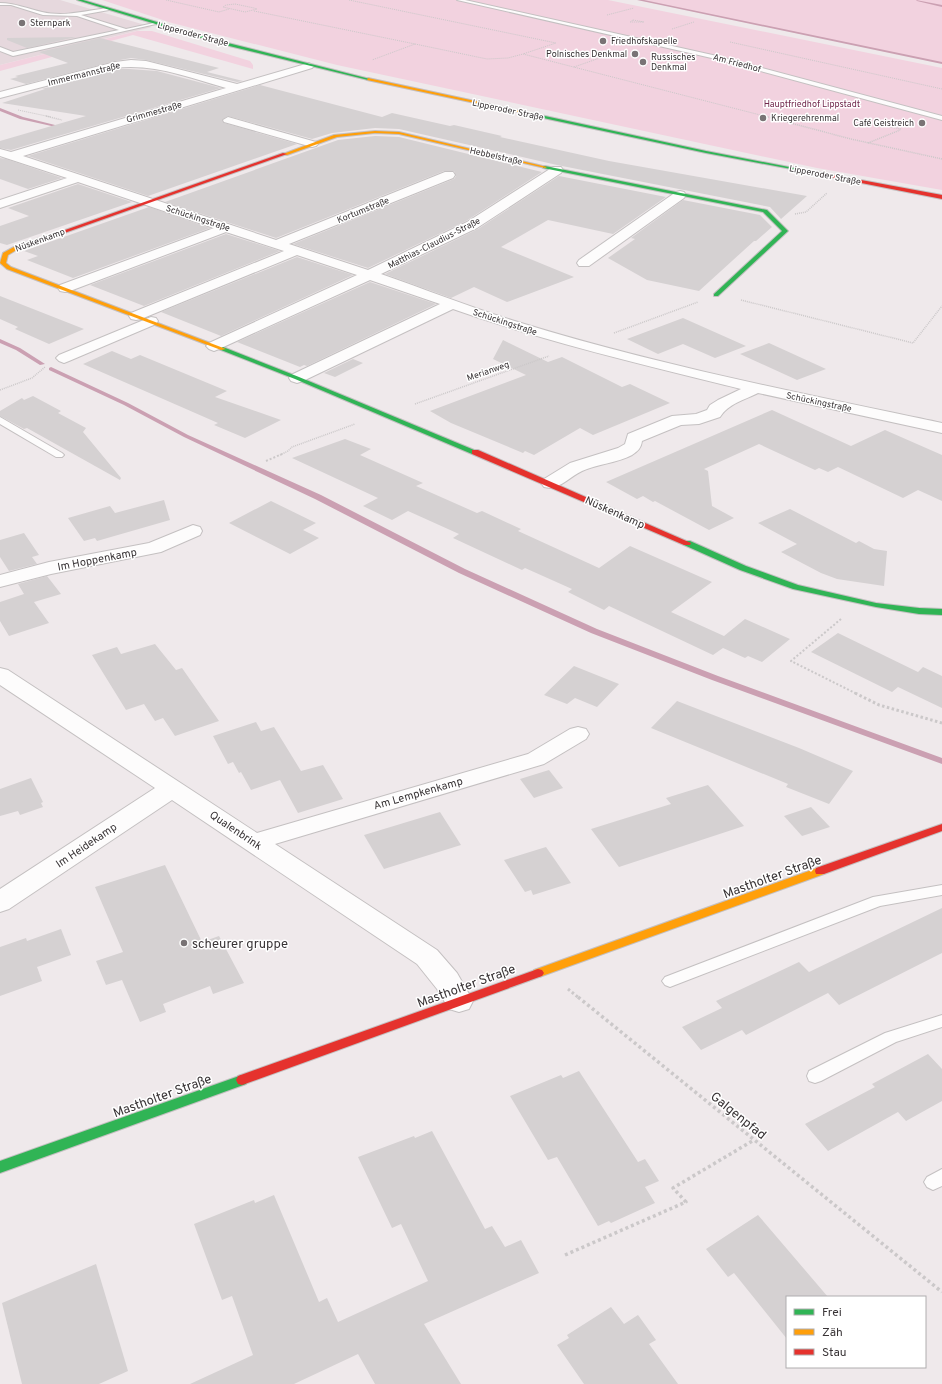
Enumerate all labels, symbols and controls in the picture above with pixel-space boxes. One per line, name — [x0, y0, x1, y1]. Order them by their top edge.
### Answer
marker: Sternpark — [17, 18, 27, 28]
place label: Sternpark — [30, 18, 71, 29]
street label: Lipperoder Straße — [156, 20, 230, 49]
marker: Friedhofskapelle — [598, 36, 608, 46]
place label: Friedhofskapelle — [611, 36, 678, 47]
place label: Polnisches Denkmal — [546, 49, 627, 60]
marker: Polnisches Denkmal — [630, 49, 640, 59]
place label: Russisches Denkmal — [651, 52, 695, 73]
street label: Am Friedhof — [712, 52, 762, 75]
marker: Russisches Denkmal — [638, 57, 648, 67]
street label: Immermannstraße — [47, 60, 122, 89]
street label: Lipperoder Straße — [471, 98, 545, 123]
street label: Grimmestraße — [125, 99, 183, 126]
park label: Hauptfriedhof Lippstadt — [764, 99, 860, 110]
marker: Kriegerehrenmal — [758, 113, 768, 123]
place label: Kriegerehrenmal — [771, 113, 839, 124]
place label: Café Geistreich — [853, 118, 914, 129]
marker: Café Geistreich — [917, 118, 927, 128]
street label: Hebbelstraße — [469, 145, 523, 168]
street label: Lipperoder Straße — [788, 163, 862, 188]
street label: Kortumstraße — [335, 195, 391, 226]
street label: Schückingstraße — [164, 203, 231, 234]
street label: Matthias-Claudius-Straße — [386, 215, 482, 272]
street label: Nüskenkamp — [14, 226, 67, 255]
street label: Schückingstraße — [471, 307, 538, 338]
street label: Merianweg — [465, 359, 511, 384]
street label: Schückingstraße — [785, 390, 853, 415]
street label: Nüskenkamp — [582, 493, 647, 532]
street label: Im Hoppenkamp — [56, 545, 138, 575]
street label: Am Lempkenkamp — [372, 775, 464, 813]
street label: Qualenbrink — [206, 808, 265, 854]
street label: Im Heidekamp — [53, 820, 120, 871]
street label: Mastholter Straße — [721, 853, 824, 903]
place label: scheurer gruppe — [192, 937, 288, 953]
marker: scheurer gruppe — [179, 938, 189, 948]
street label: Mastholter Straße — [415, 962, 518, 1012]
street label: Mastholter Straße — [111, 1072, 214, 1122]
street label: Galgenpfad — [707, 1089, 769, 1144]
legend — [786, 1296, 926, 1368]
text: Frei — [822, 1305, 842, 1321]
text: Zäh — [822, 1325, 843, 1341]
text: Stau — [822, 1345, 847, 1361]

